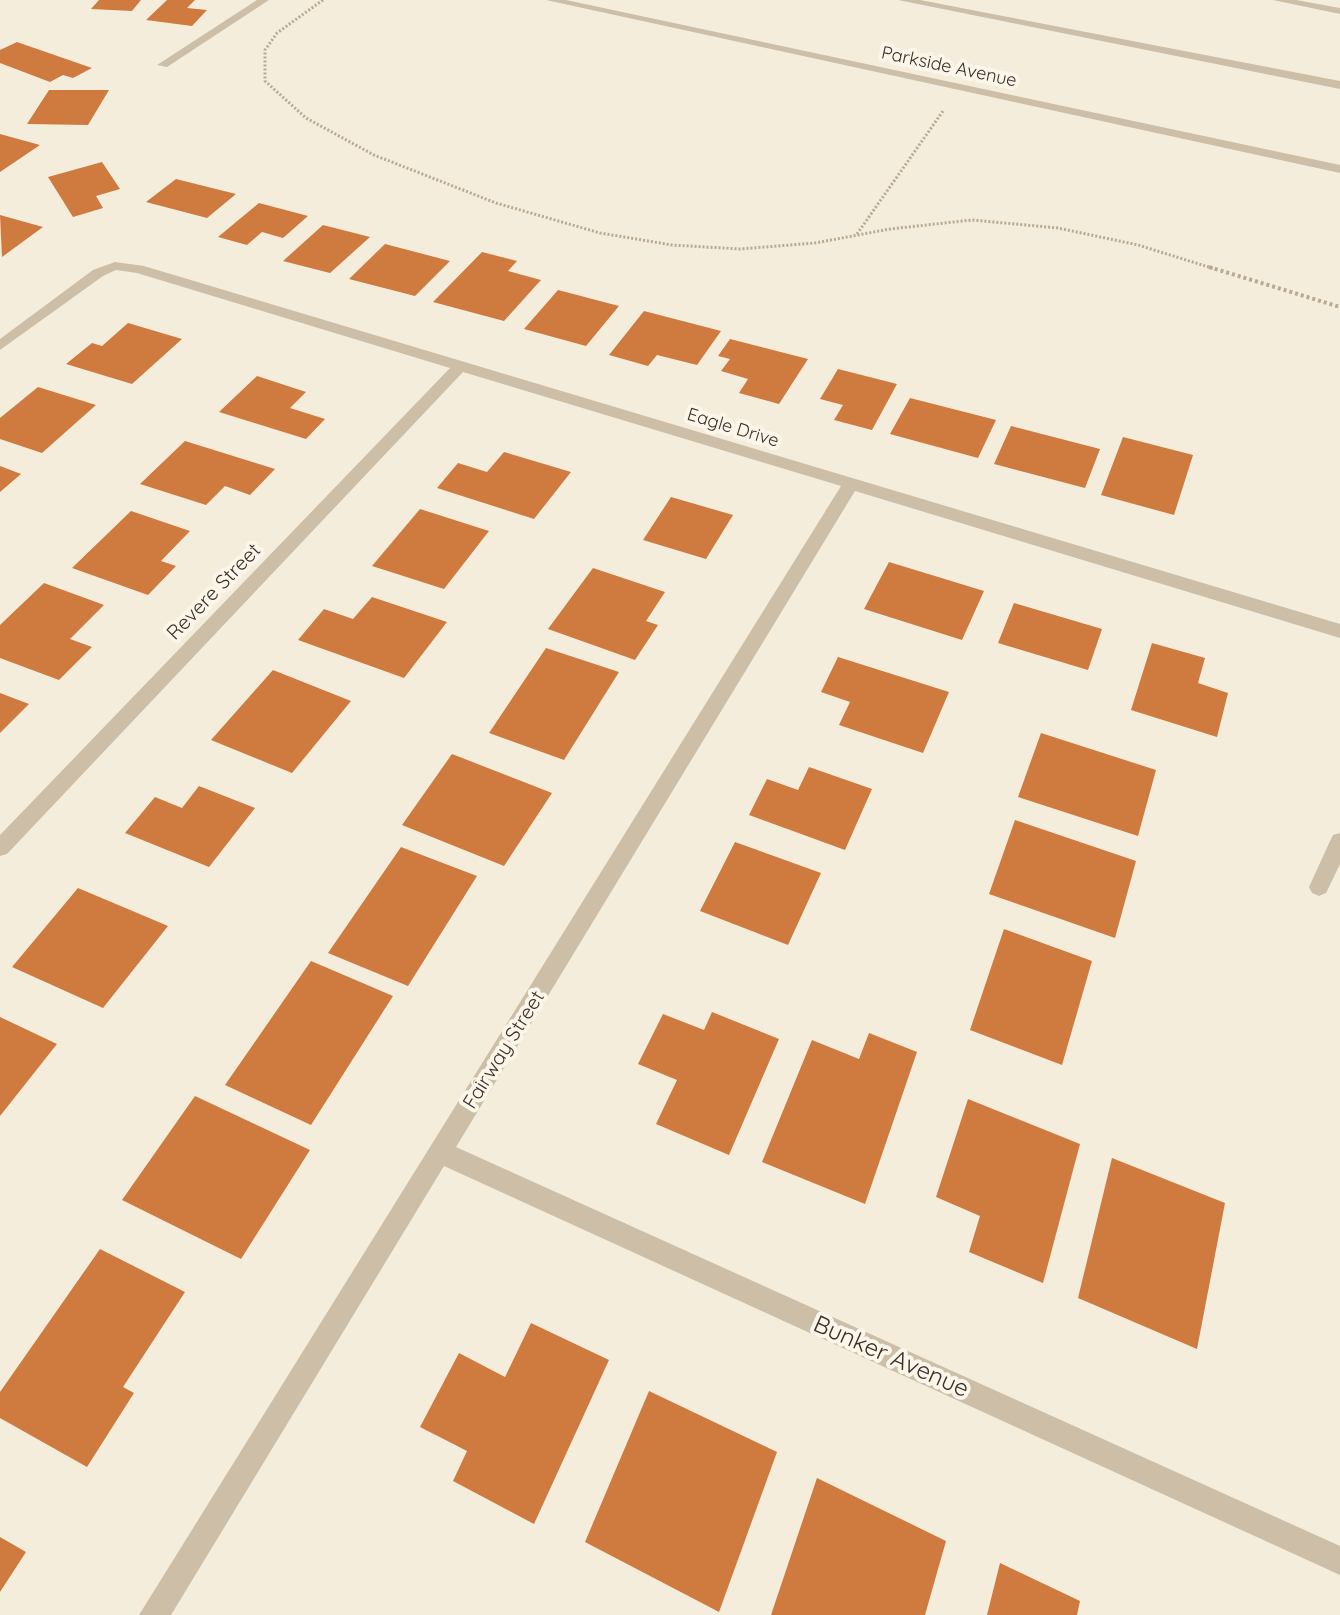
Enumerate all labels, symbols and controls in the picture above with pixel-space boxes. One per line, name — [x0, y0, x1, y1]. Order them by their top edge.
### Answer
street label: Parkside Avenue — [879, 42, 1019, 92]
street label: Eagle Drive — [685, 404, 781, 452]
street label: Revere Street — [162, 539, 266, 645]
street label: Fairway Street — [458, 987, 550, 1113]
street label: Bunker Avenue — [809, 1310, 973, 1404]

